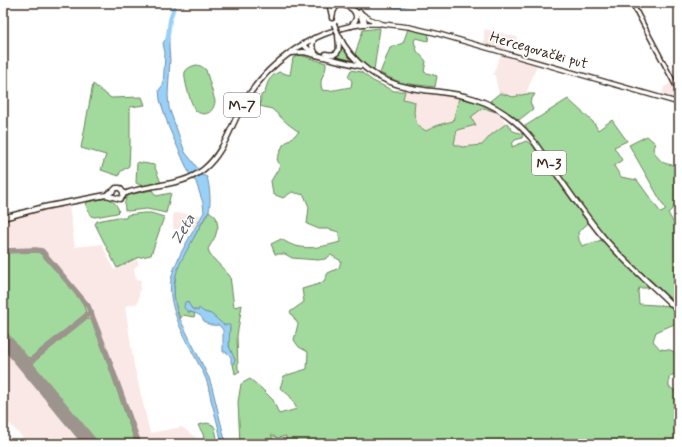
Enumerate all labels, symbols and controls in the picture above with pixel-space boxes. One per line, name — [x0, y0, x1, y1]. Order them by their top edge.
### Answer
street label: Hercegovački put — [487, 27, 590, 75]
road number: M-7 — [224, 93, 260, 117]
road number: M-3 — [532, 151, 566, 175]
water label: Zeta — [166, 210, 201, 249]

